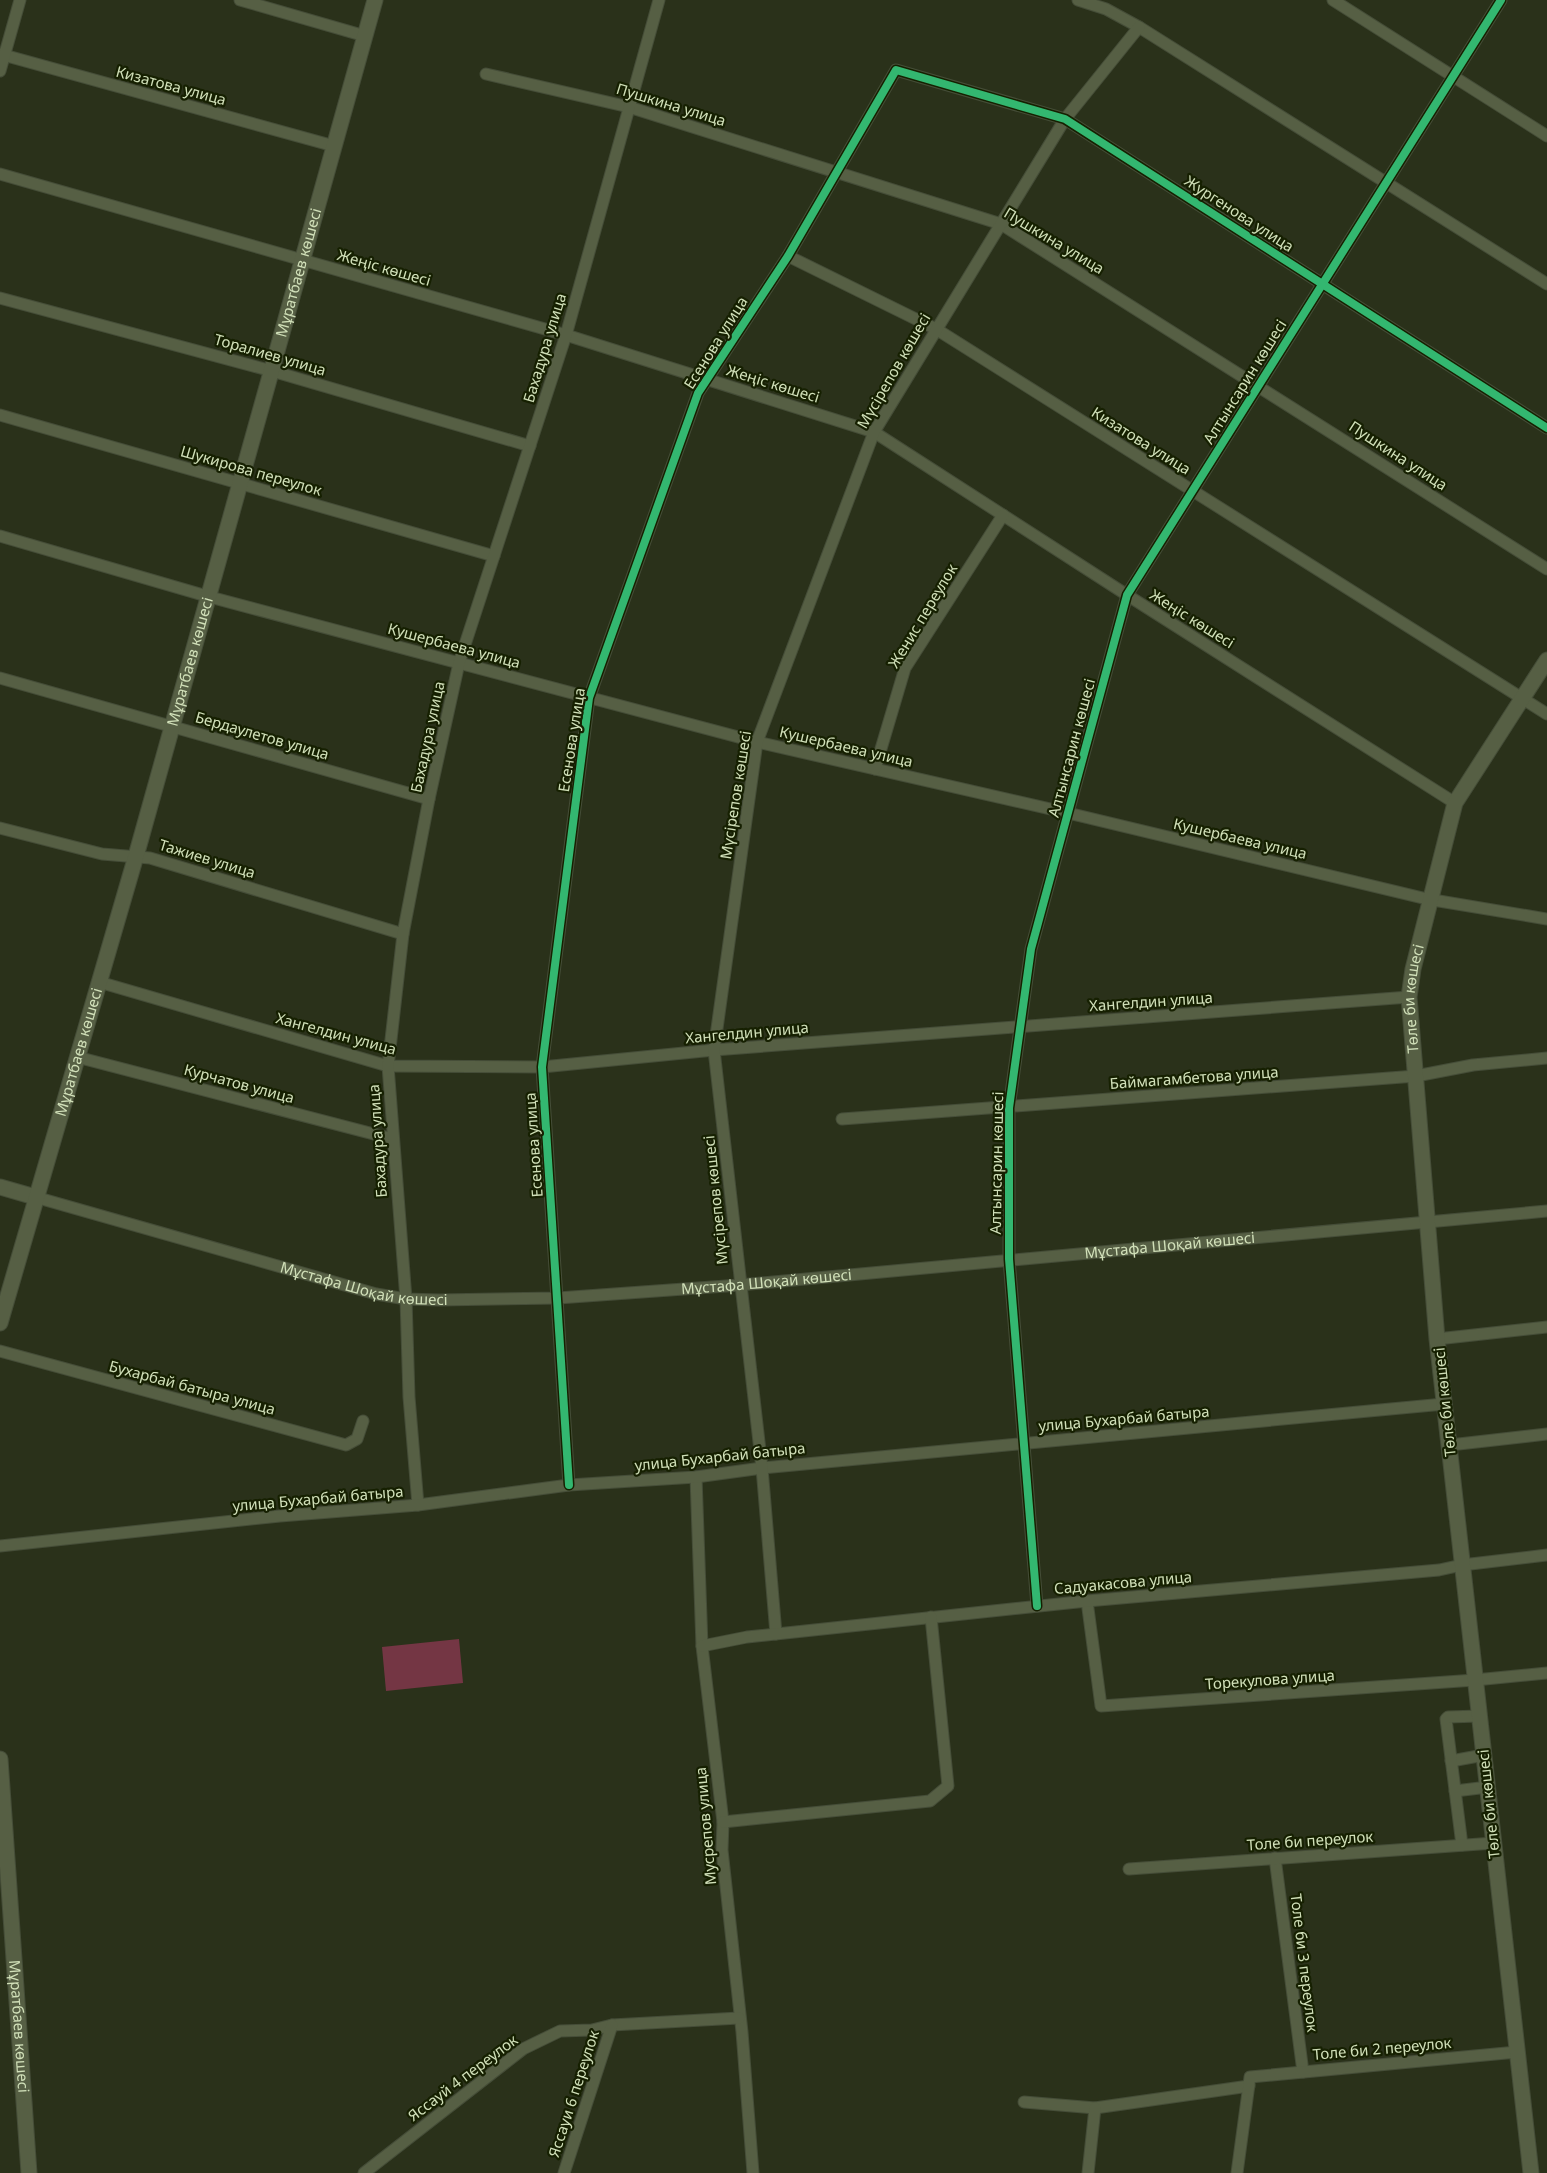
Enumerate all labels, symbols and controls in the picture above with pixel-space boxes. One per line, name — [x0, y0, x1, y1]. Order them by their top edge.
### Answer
street label: Кизатова улица — [114, 61, 229, 109]
street label: Пушкина улица — [614, 78, 728, 130]
street label: Жургенова улица — [1181, 170, 1298, 256]
street label: Пушкина улица — [1001, 202, 1108, 278]
street label: Мұратбаев көшесі — [270, 206, 325, 339]
street label: Жеңіс көшесі — [335, 244, 433, 290]
street label: Бахадура улица — [518, 290, 570, 405]
street label: Есенова улица — [679, 293, 752, 392]
street label: Мүсірепов көшесі — [852, 309, 934, 432]
street label: Алтынсарин көшесі — [1198, 316, 1290, 447]
street label: Торалиев улица — [212, 329, 328, 380]
street label: Жеңіс көшесі — [724, 359, 822, 407]
street label: Кизатова улица — [1088, 402, 1195, 479]
street label: Пушкина улица — [1346, 416, 1452, 494]
street label: Шукирова переулок — [178, 440, 324, 500]
street label: Женис переулок — [883, 560, 961, 671]
street label: Жеңіс көшесі — [1146, 584, 1239, 652]
street label: Мұратбаев көшесі — [162, 595, 217, 728]
street label: Кушербаева улица — [386, 618, 523, 672]
street label: Алтынсарин көшесі — [1043, 676, 1099, 819]
street label: Бахадура улица — [405, 679, 449, 794]
street label: Есенова улица — [553, 686, 589, 793]
street label: Бердаулетов улица — [193, 706, 331, 764]
street label: Кушербаева улица — [777, 721, 915, 771]
street label: Мүсірепов көшесі — [715, 729, 755, 861]
street label: Кушербаева улица — [1171, 813, 1309, 863]
street label: Тажиев улица — [157, 834, 258, 882]
street label: Төле би көшесі — [1398, 942, 1428, 1054]
street label: Мұратбаев көшесі — [50, 985, 106, 1119]
street label: Хангелдин улица — [1088, 987, 1213, 1015]
street label: Хангелдин улица — [274, 1007, 399, 1059]
street label: Хангелдин улица — [684, 1017, 809, 1047]
street label: Курчатов улица — [182, 1059, 297, 1107]
street label: Баймагамбетова улица — [1109, 1061, 1279, 1093]
street label: Бахадура улица — [363, 1084, 391, 1198]
street label: Алтынсарин көшесі — [985, 1091, 1007, 1235]
street label: Есенова улица — [519, 1092, 547, 1198]
street label: Мүсірепов көшесі — [698, 1134, 732, 1266]
street label: Мұстафа Шоқай көшесі — [1083, 1227, 1256, 1262]
street label: Мұстафа Шоқай көшесі — [278, 1256, 448, 1309]
street label: Мұстафа Шоқай көшесі — [680, 1264, 853, 1298]
street label: Төле би көшесі — [1428, 1347, 1460, 1458]
street label: Бухарбай батыра улица — [107, 1355, 278, 1419]
street label: улица Бухарбай батыра — [1038, 1401, 1210, 1435]
street label: улица Бухарбай батыра — [634, 1437, 806, 1475]
street label: улица Бухарбай батыра — [232, 1481, 404, 1515]
street label: Садуакасова улица — [1053, 1566, 1193, 1598]
street label: Торекулова улица — [1204, 1664, 1335, 1694]
street label: Төле би көшесі — [1472, 1749, 1504, 1860]
street label: Мусрепов улица — [690, 1766, 720, 1886]
street label: Толе би переулок — [1246, 1826, 1374, 1854]
street label: Толе би 3 переулок — [1287, 1893, 1323, 2033]
street label: Мұратбаев көшесі — [5, 1959, 34, 2093]
street label: Яссауи 6 переулок — [543, 2028, 603, 2160]
street label: Яссауй 4 переулок — [403, 2029, 521, 2125]
street label: Толе би 2 переулок — [1312, 2032, 1452, 2064]

